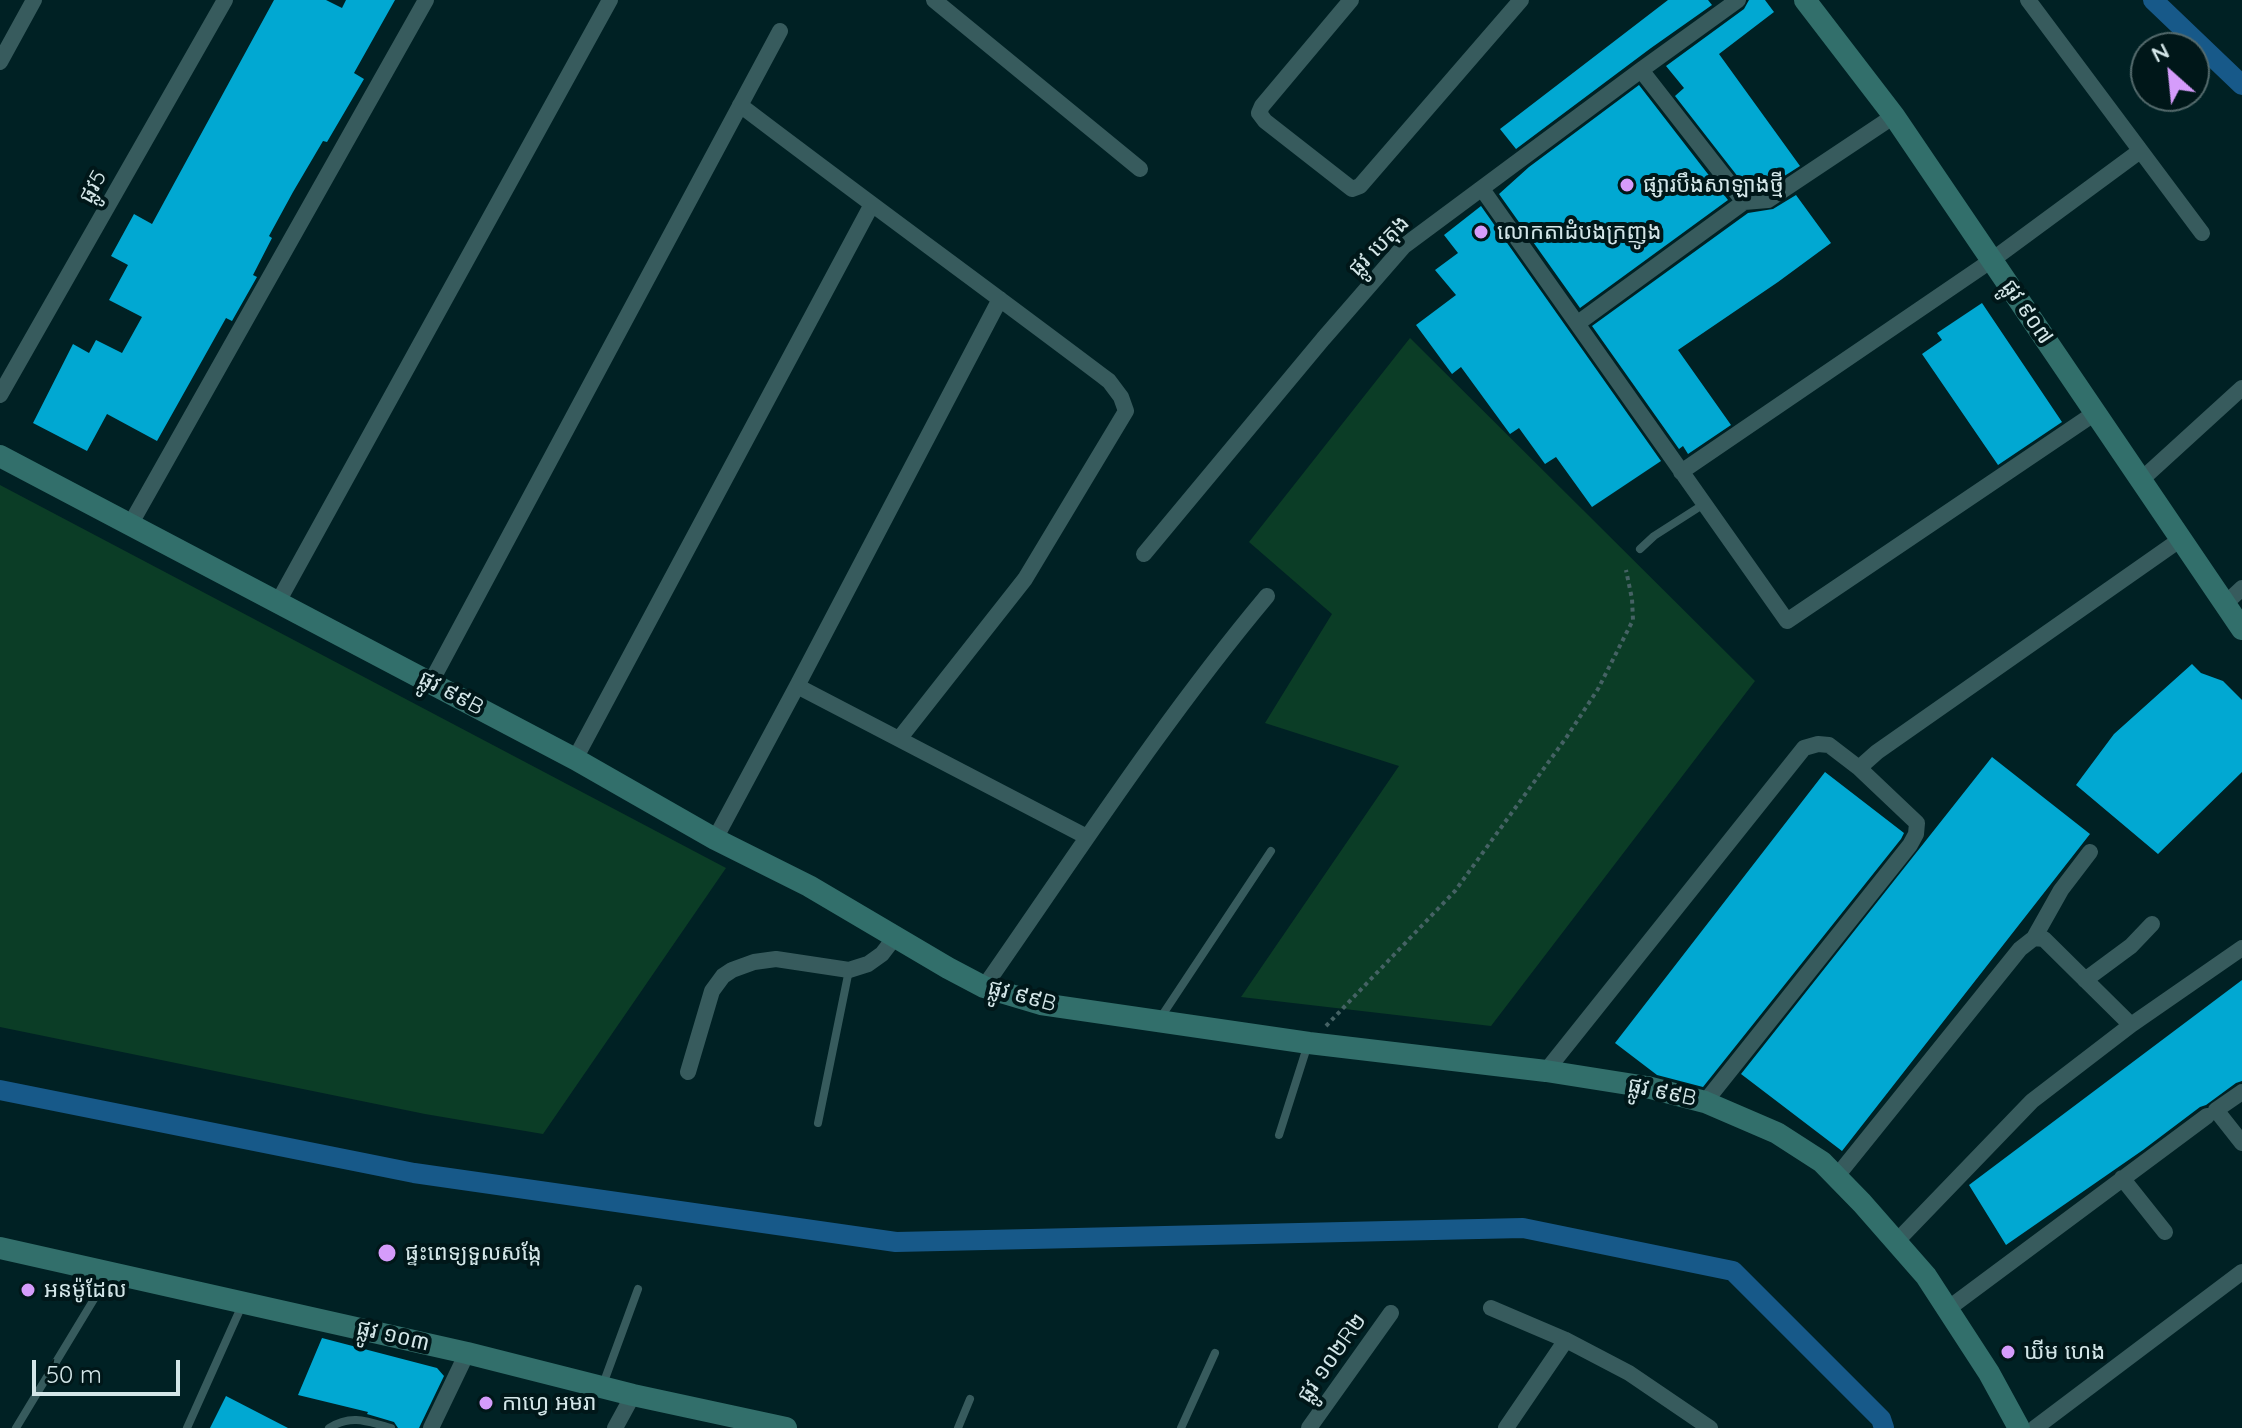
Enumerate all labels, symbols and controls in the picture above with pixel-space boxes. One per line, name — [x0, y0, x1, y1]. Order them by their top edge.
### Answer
north arrow — [2130, 32, 2210, 112]
text: N — [2146, 36, 2174, 69]
street label: ផ្លូវ5 — [73, 166, 113, 208]
place label: ផ្សារបឹងសាឡាងថ្មី — [1643, 172, 1784, 198]
marker: ផ្សារបឹងសាឡាងថ្មី — [1618, 176, 1636, 194]
street label: ផ្លូវ បេតុង — [1343, 210, 1415, 282]
place label: លោកតាដំបងក្រញូង — [1497, 219, 1662, 245]
marker: លោកតាដំបងក្រញូង — [1472, 223, 1490, 241]
street label: ផ្លូវ ៩០៧ — [1996, 275, 2058, 349]
street label: ផ្លូវ ៩៩B — [414, 665, 488, 721]
street label: ផ្លូវ ៩៩B — [985, 974, 1059, 1018]
street label: ផ្លូវ ៩៩B — [1625, 1072, 1699, 1112]
place label: ផ្ទះពេទ្យទួលសង្កែ — [405, 1240, 542, 1266]
marker: ផ្ទះពេទ្យទួលសង្កែ — [376, 1242, 398, 1264]
place label: អនម៉ូដែល — [44, 1277, 127, 1303]
marker: អនម៉ូដែល — [19, 1281, 37, 1299]
street label: ផ្លូវ ១០២R២ — [1292, 1308, 1372, 1408]
street label: ផ្លូវ ១០៣ — [354, 1315, 432, 1357]
place label: ឃីម ហេង — [2024, 1339, 2105, 1365]
marker: ឃីម ហេង — [1999, 1343, 2017, 1361]
scale bar — [36, 1344, 184, 1394]
text: 50 m — [46, 1359, 102, 1389]
place label: កាហ្វេ អមរា — [502, 1390, 597, 1416]
marker: កាហ្វេ អមរា — [477, 1394, 495, 1412]

